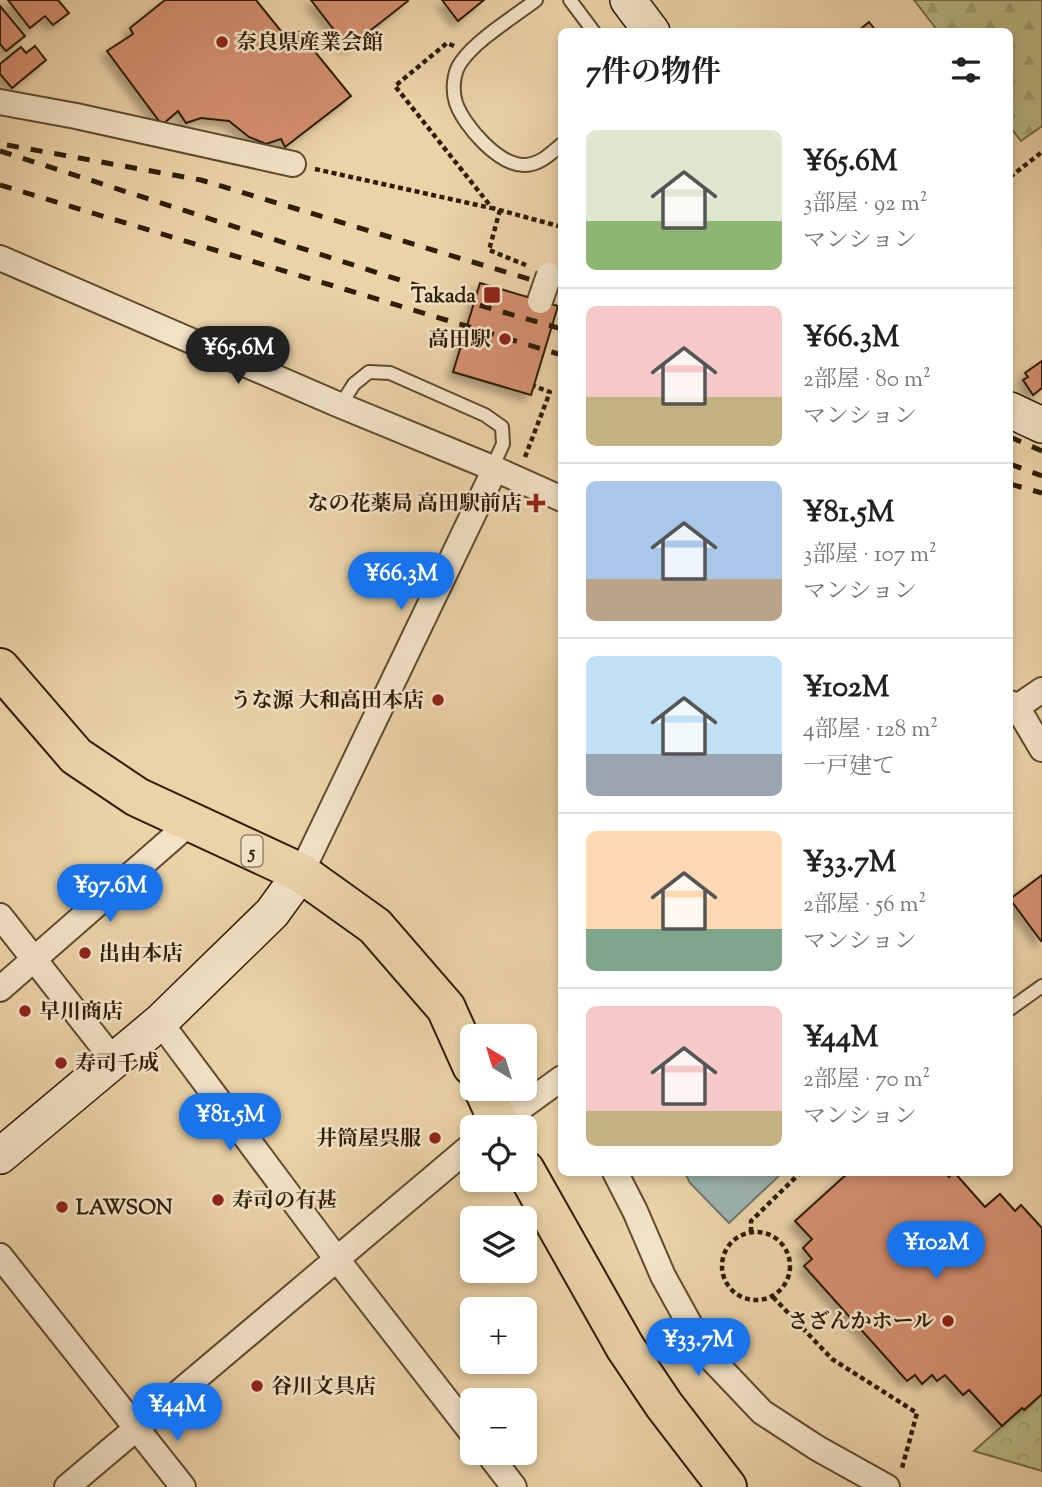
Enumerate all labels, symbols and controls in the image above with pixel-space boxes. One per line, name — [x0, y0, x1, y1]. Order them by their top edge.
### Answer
place label: 奈良県産業会館 — [236, 29, 383, 59]
marker: 奈良県産業会館 — [214, 34, 230, 50]
icon: filters — [947, 51, 985, 89]
text: 7件の物件 — [586, 52, 721, 95]
text: ¥65.6M — [803, 141, 898, 184]
icon: home — [642, 158, 726, 242]
text: 3部屋 · 92 m² — [803, 188, 928, 221]
text: マンション — [803, 225, 917, 258]
place label: Takada — [411, 282, 476, 312]
marker: Takada — [482, 285, 502, 305]
text: ¥66.3M — [803, 317, 899, 360]
pin: ¥65.6M — [181, 326, 295, 386]
place label: 高田駅 — [428, 326, 491, 356]
marker: 高田駅 — [497, 331, 513, 347]
text: ¥65.6M — [202, 332, 274, 365]
icon: home — [642, 334, 726, 418]
text: 2部屋 · 80 m² — [803, 364, 931, 397]
text: マンション — [803, 401, 917, 434]
place label: なの花薬局 高田駅前店 — [308, 490, 522, 520]
text: ¥81.5M — [803, 492, 894, 535]
marker: なの花薬局 高田駅前店 — [528, 495, 544, 511]
icon: home — [642, 509, 726, 593]
text: 3部屋 · 107 m² — [803, 539, 937, 572]
pin: ¥66.3M — [344, 552, 458, 612]
text: ¥66.3M — [364, 558, 438, 591]
text: マンション — [803, 576, 917, 609]
text: ¥102M — [803, 667, 889, 710]
icon: home — [642, 684, 726, 768]
place label: うな源 大和高田本店 — [231, 687, 424, 717]
marker: うな源 大和高田本店 — [430, 692, 446, 708]
text: 4部屋 · 128 m² — [803, 714, 938, 747]
text: 一戸建て — [803, 751, 895, 784]
road number: 5 — [242, 836, 262, 866]
text: ¥33.7M — [803, 842, 896, 885]
icon: home — [642, 859, 726, 943]
pin: ¥97.6M — [53, 864, 167, 924]
text: ¥97.6M — [73, 870, 147, 903]
text: 2部屋 · 56 m² — [803, 889, 926, 922]
text: マンション — [803, 926, 917, 959]
place label: 出由本店 — [99, 940, 183, 970]
marker: 出由本店 — [77, 945, 93, 961]
place label: 早川商店 — [39, 998, 123, 1028]
marker: 早川商店 — [17, 1003, 33, 1019]
text: ¥44M — [803, 1017, 878, 1060]
north arrow — [460, 1024, 537, 1101]
map controls — [460, 1024, 537, 1465]
icon: home — [642, 1034, 726, 1118]
place label: 寿司千成 — [75, 1050, 159, 1080]
marker: 寿司千成 — [53, 1055, 69, 1071]
text: 2部屋 · 70 m² — [803, 1064, 930, 1097]
pin: ¥81.5M — [173, 1094, 287, 1153]
text: ¥81.5M — [195, 1099, 265, 1132]
text: マンション — [803, 1101, 917, 1134]
button: locate — [460, 1115, 537, 1192]
place label: 井筒屋呉服 — [316, 1125, 421, 1155]
marker: 井筒屋呉服 — [427, 1130, 443, 1146]
place label: 寿司の有甚 — [232, 1187, 337, 1217]
marker: 寿司の有甚 — [210, 1192, 226, 1208]
place label: LAWSON — [76, 1194, 173, 1224]
marker: LAWSON — [54, 1199, 70, 1215]
button: layers — [460, 1206, 537, 1283]
pin: ¥102M — [887, 1222, 985, 1281]
text: ¥102M — [903, 1227, 969, 1260]
button: + — [460, 1297, 537, 1374]
place label: さざんかホール — [787, 1308, 934, 1338]
marker: さざんかホール — [940, 1313, 956, 1329]
pin: ¥33.7M — [641, 1318, 755, 1378]
text: ¥33.7M — [662, 1324, 734, 1357]
place label: 谷川文具店 — [271, 1373, 376, 1403]
marker: 谷川文具店 — [249, 1378, 265, 1394]
pin: ¥44M — [136, 1384, 218, 1443]
button: − — [460, 1388, 537, 1465]
text: ¥44M — [148, 1389, 206, 1422]

